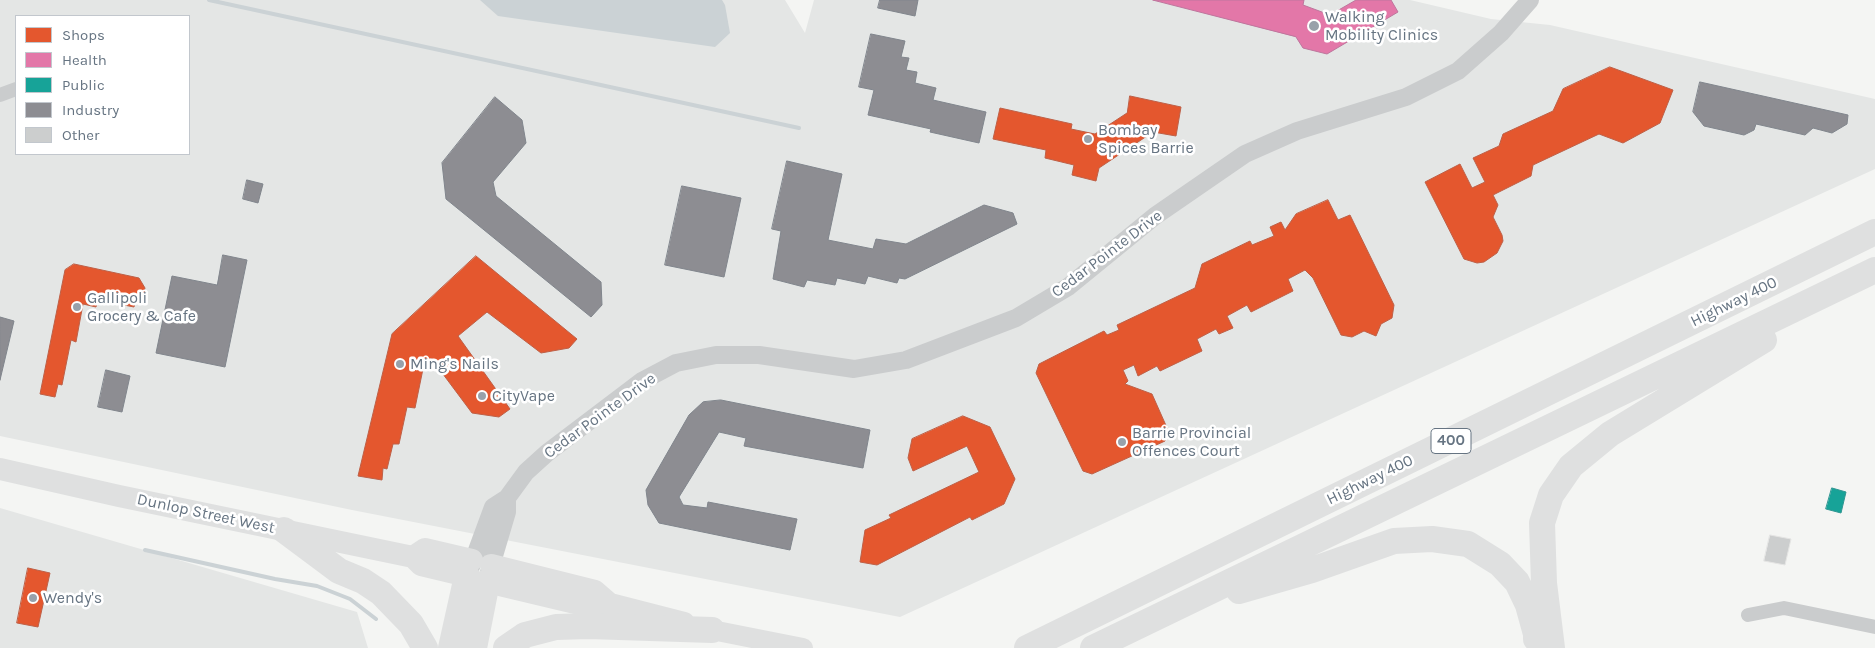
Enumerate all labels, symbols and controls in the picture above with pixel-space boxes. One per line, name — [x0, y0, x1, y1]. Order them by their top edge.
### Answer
place label: Walking Mobility Clinics — [1325, 7, 1438, 45]
legend — [15, 15, 190, 155]
marker: Walking Mobility Clinics — [1307, 19, 1321, 33]
text: Shops — [62, 26, 105, 44]
text: Health — [62, 51, 107, 69]
text: Public — [62, 76, 105, 94]
text: Industry — [62, 101, 119, 119]
place label: Bombay Spices Barrie — [1098, 120, 1194, 158]
text: Other — [62, 126, 100, 144]
marker: Bombay Spices Barrie — [1082, 133, 1094, 145]
street label: Cedar Pointe Drive — [1048, 206, 1166, 302]
street label: Highway 400 — [1688, 273, 1780, 331]
place label: Gallipoli Grocery & Cafe — [87, 288, 196, 326]
marker: Gallipoli Grocery & Cafe — [71, 301, 83, 313]
place label: Ming's Nails — [410, 354, 499, 374]
marker: Ming's Nails — [394, 358, 406, 370]
street label: Cedar Pointe Drive — [540, 369, 660, 463]
place label: CityVape — [492, 386, 555, 406]
marker: CityVape — [476, 390, 488, 402]
place label: Barrie Provincial Offences Court — [1132, 423, 1251, 461]
road number: 400 — [1431, 428, 1471, 454]
marker: Barrie Provincial Offences Court — [1116, 436, 1128, 448]
street label: Highway 400 — [1324, 451, 1416, 509]
street label: Dunlop Street West — [135, 490, 277, 538]
place label: Wendy's — [43, 588, 102, 608]
marker: Wendy's — [27, 592, 39, 604]

